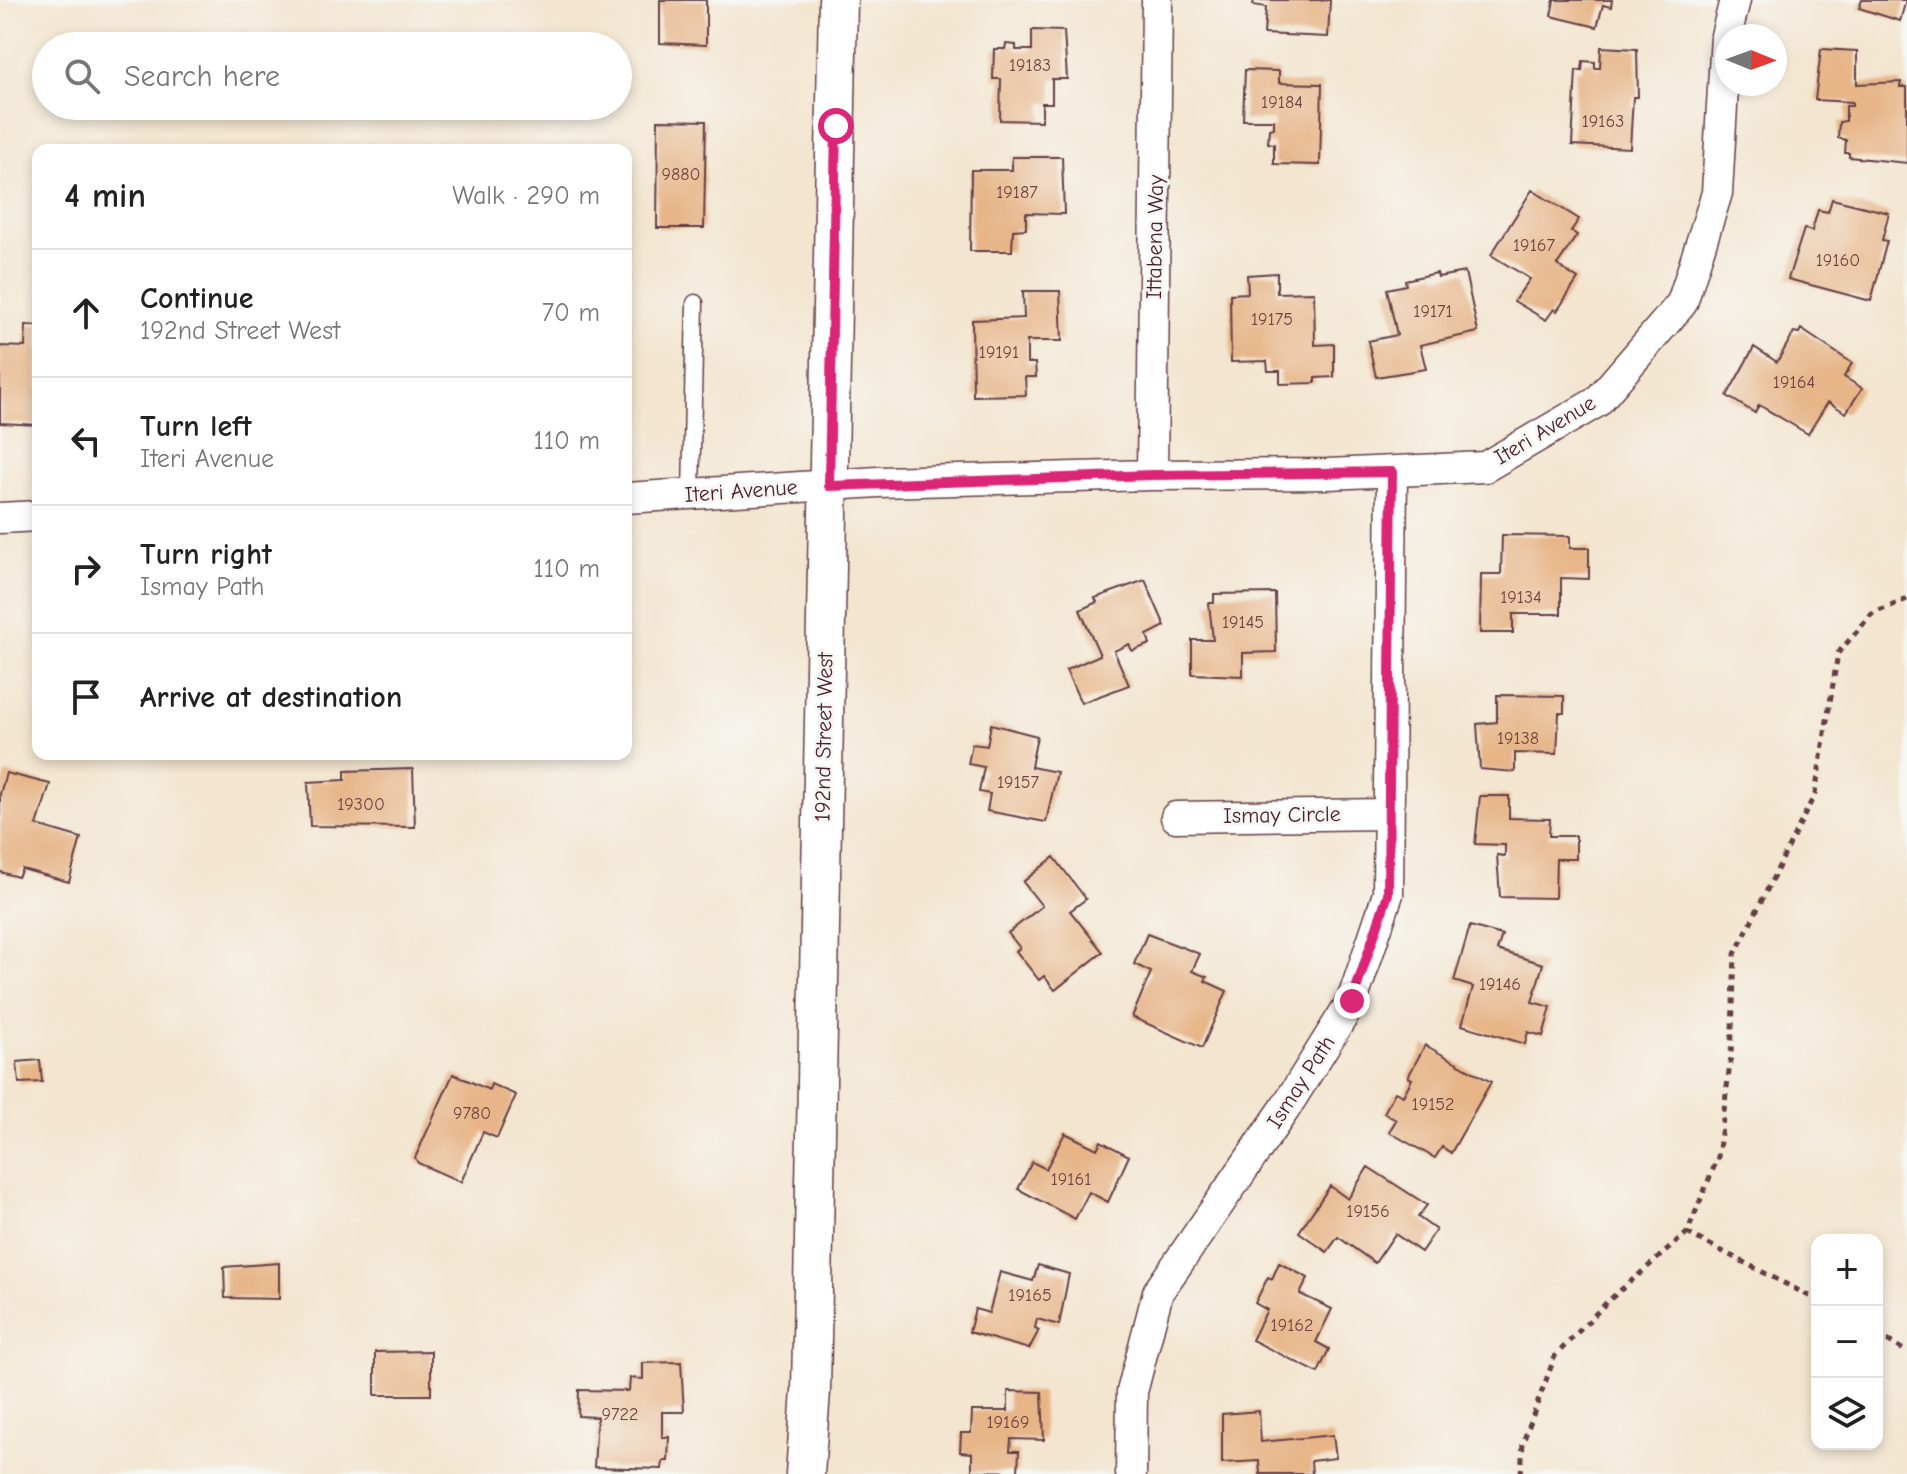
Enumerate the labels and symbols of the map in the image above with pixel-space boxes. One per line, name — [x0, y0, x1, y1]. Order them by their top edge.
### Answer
north arrow — [1715, 24, 1787, 96]
house number: 19183 — [1009, 55, 1051, 76]
house number: 19184 — [1261, 92, 1303, 113]
route start — [818, 108, 854, 144]
house number: 19163 — [1582, 111, 1624, 132]
house number: 9880 — [661, 164, 701, 185]
street label: Ittabena Way — [1141, 174, 1169, 299]
house number: 19187 — [996, 182, 1038, 203]
house number: 19167 — [1513, 235, 1556, 256]
house number: 19160 — [1816, 250, 1860, 271]
house number: 19171 — [1413, 301, 1453, 322]
house number: 19175 — [1251, 309, 1293, 330]
house number: 19191 — [979, 342, 1019, 363]
house number: 19164 — [1773, 372, 1815, 393]
street label: Iteri Avenue — [1490, 390, 1600, 470]
street label: Iteri Avenue — [684, 474, 798, 508]
house number: 19134 — [1500, 587, 1542, 608]
house number: 19145 — [1222, 612, 1264, 633]
street label: 192nd Street West — [810, 651, 838, 822]
house number: 19138 — [1497, 728, 1539, 749]
house number: 19157 — [997, 772, 1040, 793]
house number: 19300 — [337, 794, 385, 815]
street label: Ismay Circle — [1223, 801, 1341, 829]
house number: 19146 — [1479, 974, 1521, 995]
route end — [1334, 983, 1370, 1019]
street label: Ismay Path — [1261, 1031, 1341, 1133]
house number: 19152 — [1412, 1094, 1454, 1115]
house number: 9780 — [453, 1103, 491, 1124]
house number: 19161 — [1051, 1169, 1091, 1190]
house number: 19156 — [1346, 1201, 1390, 1222]
house number: 19165 — [1008, 1285, 1052, 1306]
house number: 19162 — [1271, 1315, 1313, 1336]
house number: 9722 — [602, 1404, 638, 1425]
house number: 19169 — [986, 1412, 1030, 1433]

